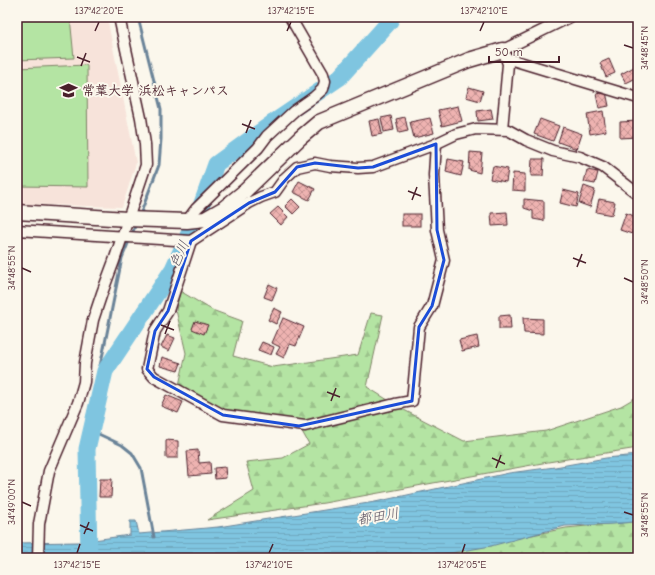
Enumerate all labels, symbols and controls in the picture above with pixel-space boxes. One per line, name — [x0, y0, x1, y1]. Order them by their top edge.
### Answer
text: 137°42'20"E — [75, 5, 123, 17]
text: 137°42'15"E — [268, 5, 314, 17]
text: 137°42'10"E — [460, 5, 508, 17]
text: 34°48'45"N — [639, 26, 651, 70]
scale bar — [489, 38, 559, 64]
text: 50 m — [495, 45, 523, 59]
school or university icon: 常葉大学 浜松キャンパス — [59, 80, 79, 100]
place label: 常葉大学 浜松キャンパス — [82, 83, 229, 98]
water label: 色川 — [166, 238, 193, 270]
text: 34°48'55"N — [6, 246, 18, 290]
text: 34°48'50"N — [639, 259, 651, 305]
text: 34°49'00"N — [6, 479, 18, 525]
text: 34°48'55"N — [639, 493, 651, 537]
water label: 都田川 — [356, 504, 400, 529]
text: 137°42'15"E — [54, 559, 100, 571]
text: 137°42'10"E — [245, 559, 293, 571]
text: 137°42'05"E — [438, 559, 486, 571]

